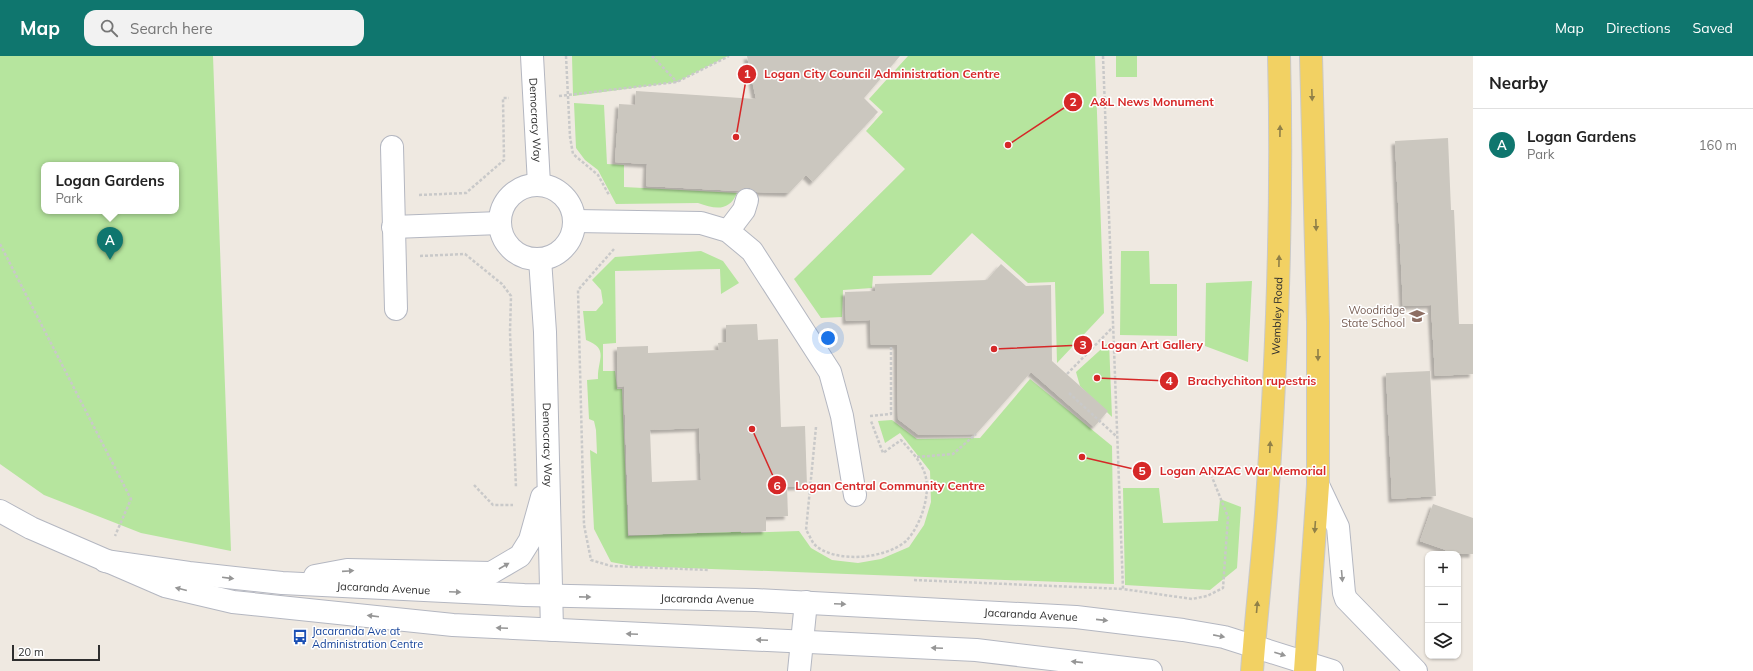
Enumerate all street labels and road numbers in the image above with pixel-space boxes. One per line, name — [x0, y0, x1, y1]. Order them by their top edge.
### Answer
street label: Democracy Way — [526, 77, 545, 163]
street label: Wembley Road — [1268, 277, 1285, 355]
street label: Democracy Way — [540, 402, 556, 487]
street label: Jacaranda Avenue — [336, 579, 431, 597]
street label: Jacaranda Avenue — [660, 591, 754, 607]
street label: Jacaranda Avenue — [984, 605, 1078, 624]

